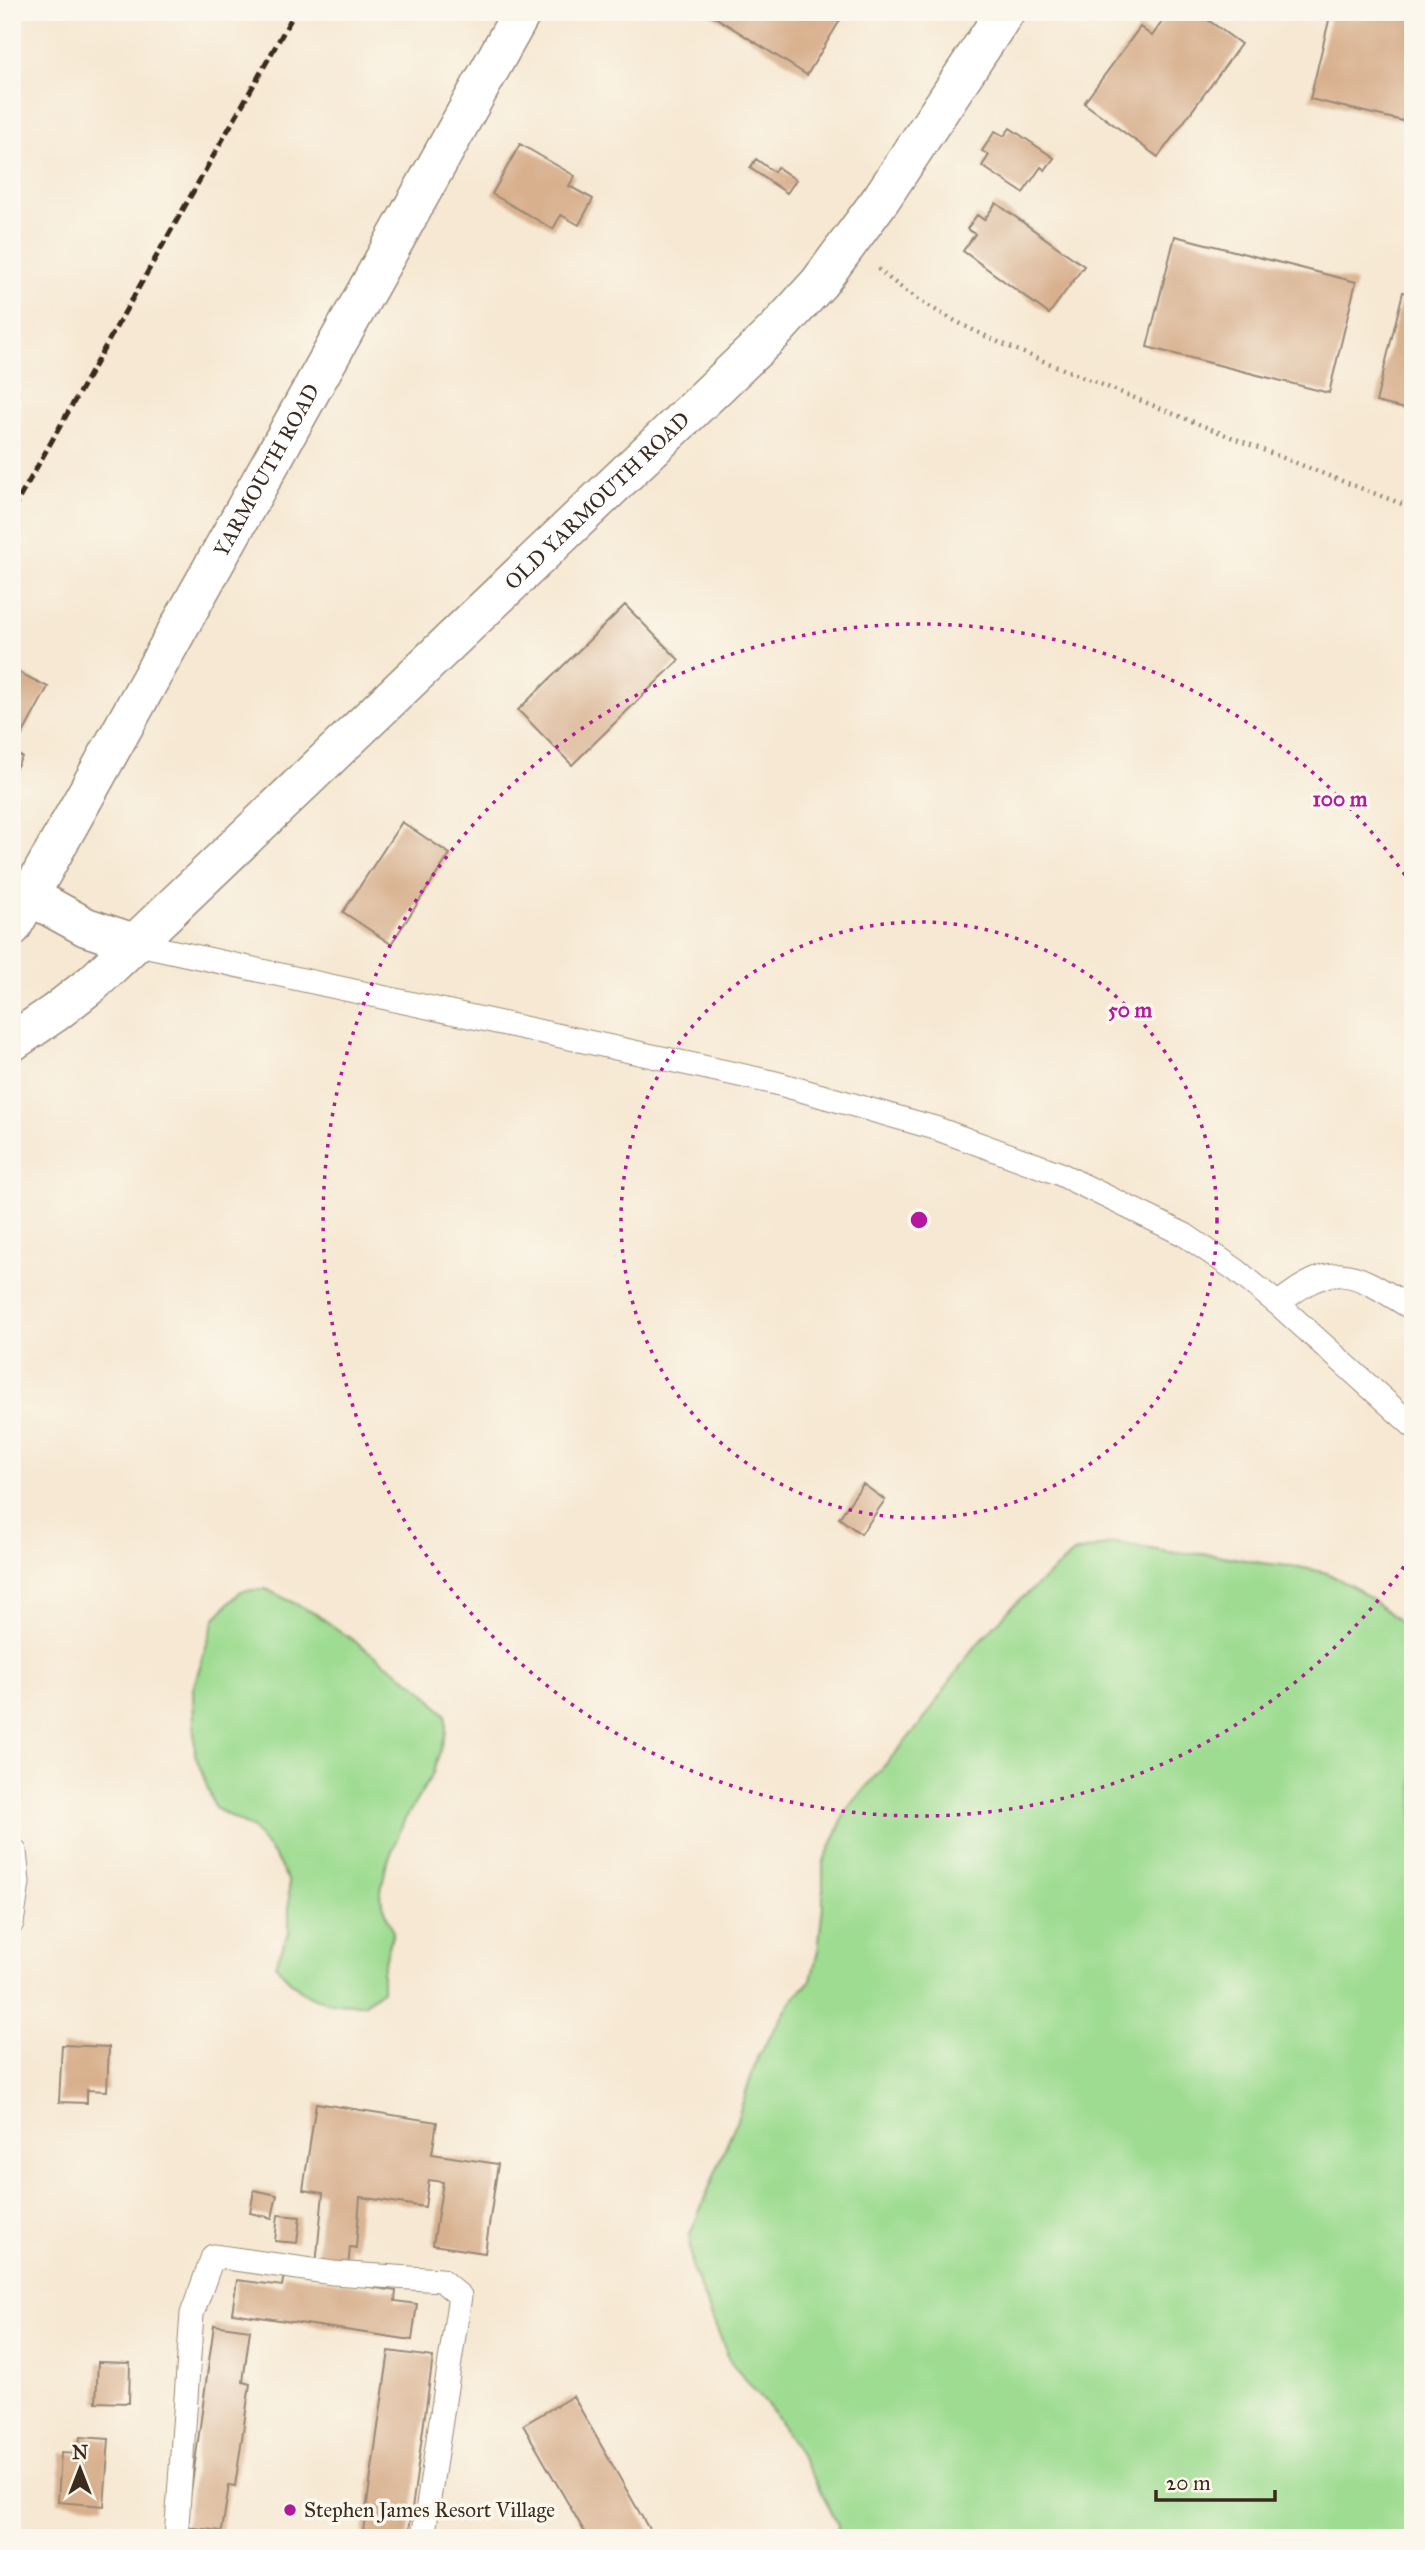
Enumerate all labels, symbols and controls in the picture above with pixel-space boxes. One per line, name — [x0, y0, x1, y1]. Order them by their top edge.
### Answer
street label: YARMOUTH ROAD — [208, 379, 325, 561]
street label: OLD YARMOUTH ROAD — [499, 406, 695, 595]
text: 100 m — [1313, 786, 1368, 812]
text: 50 m — [1108, 997, 1152, 1023]
centre of rings — [907, 1208, 931, 1232]
north arrow — [46, 2434, 116, 2504]
text: N — [72, 2441, 88, 2464]
scale bar — [1156, 2459, 1274, 2503]
text: 20 m — [1166, 2470, 1211, 2496]
place label: Stephen James Resort Village — [304, 2497, 555, 2523]
marker: Stephen James Resort Village — [282, 2502, 298, 2518]

